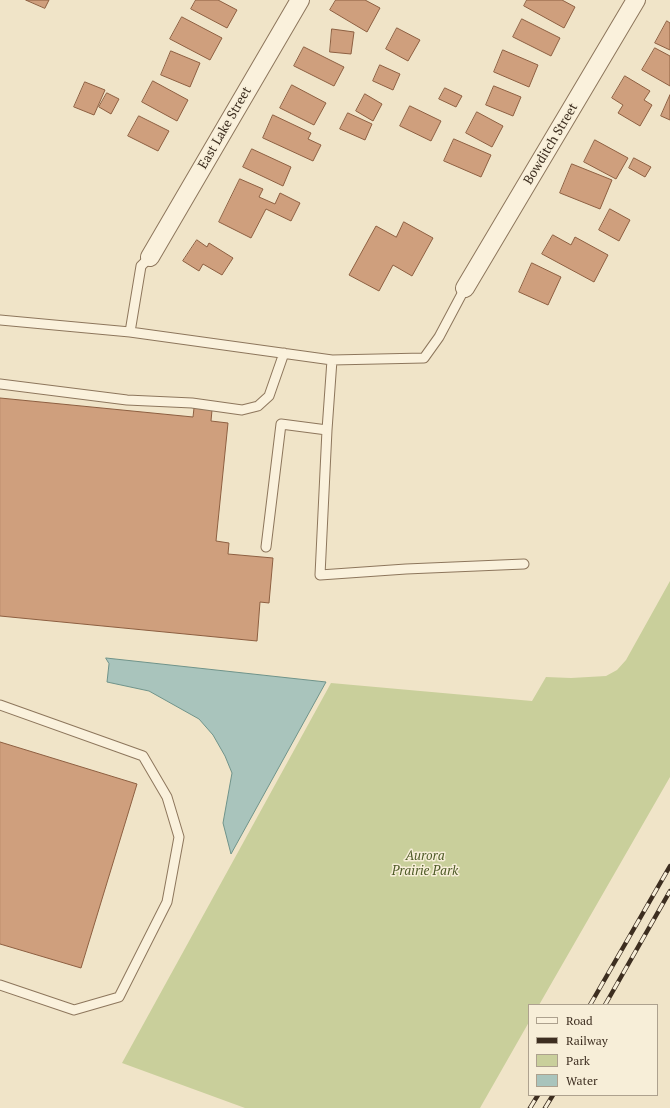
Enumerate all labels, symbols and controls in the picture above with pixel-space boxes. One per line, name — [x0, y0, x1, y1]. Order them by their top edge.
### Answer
street label: East Lake Street — [195, 84, 255, 172]
street label: Bowditch Street — [521, 101, 581, 187]
park label: Aurora Prairie Park — [392, 848, 458, 879]
legend — [528, 1004, 658, 1096]
text: Road — [566, 1013, 593, 1028]
text: Railway — [566, 1033, 608, 1048]
text: Park — [566, 1053, 590, 1068]
text: Water — [566, 1073, 598, 1088]

